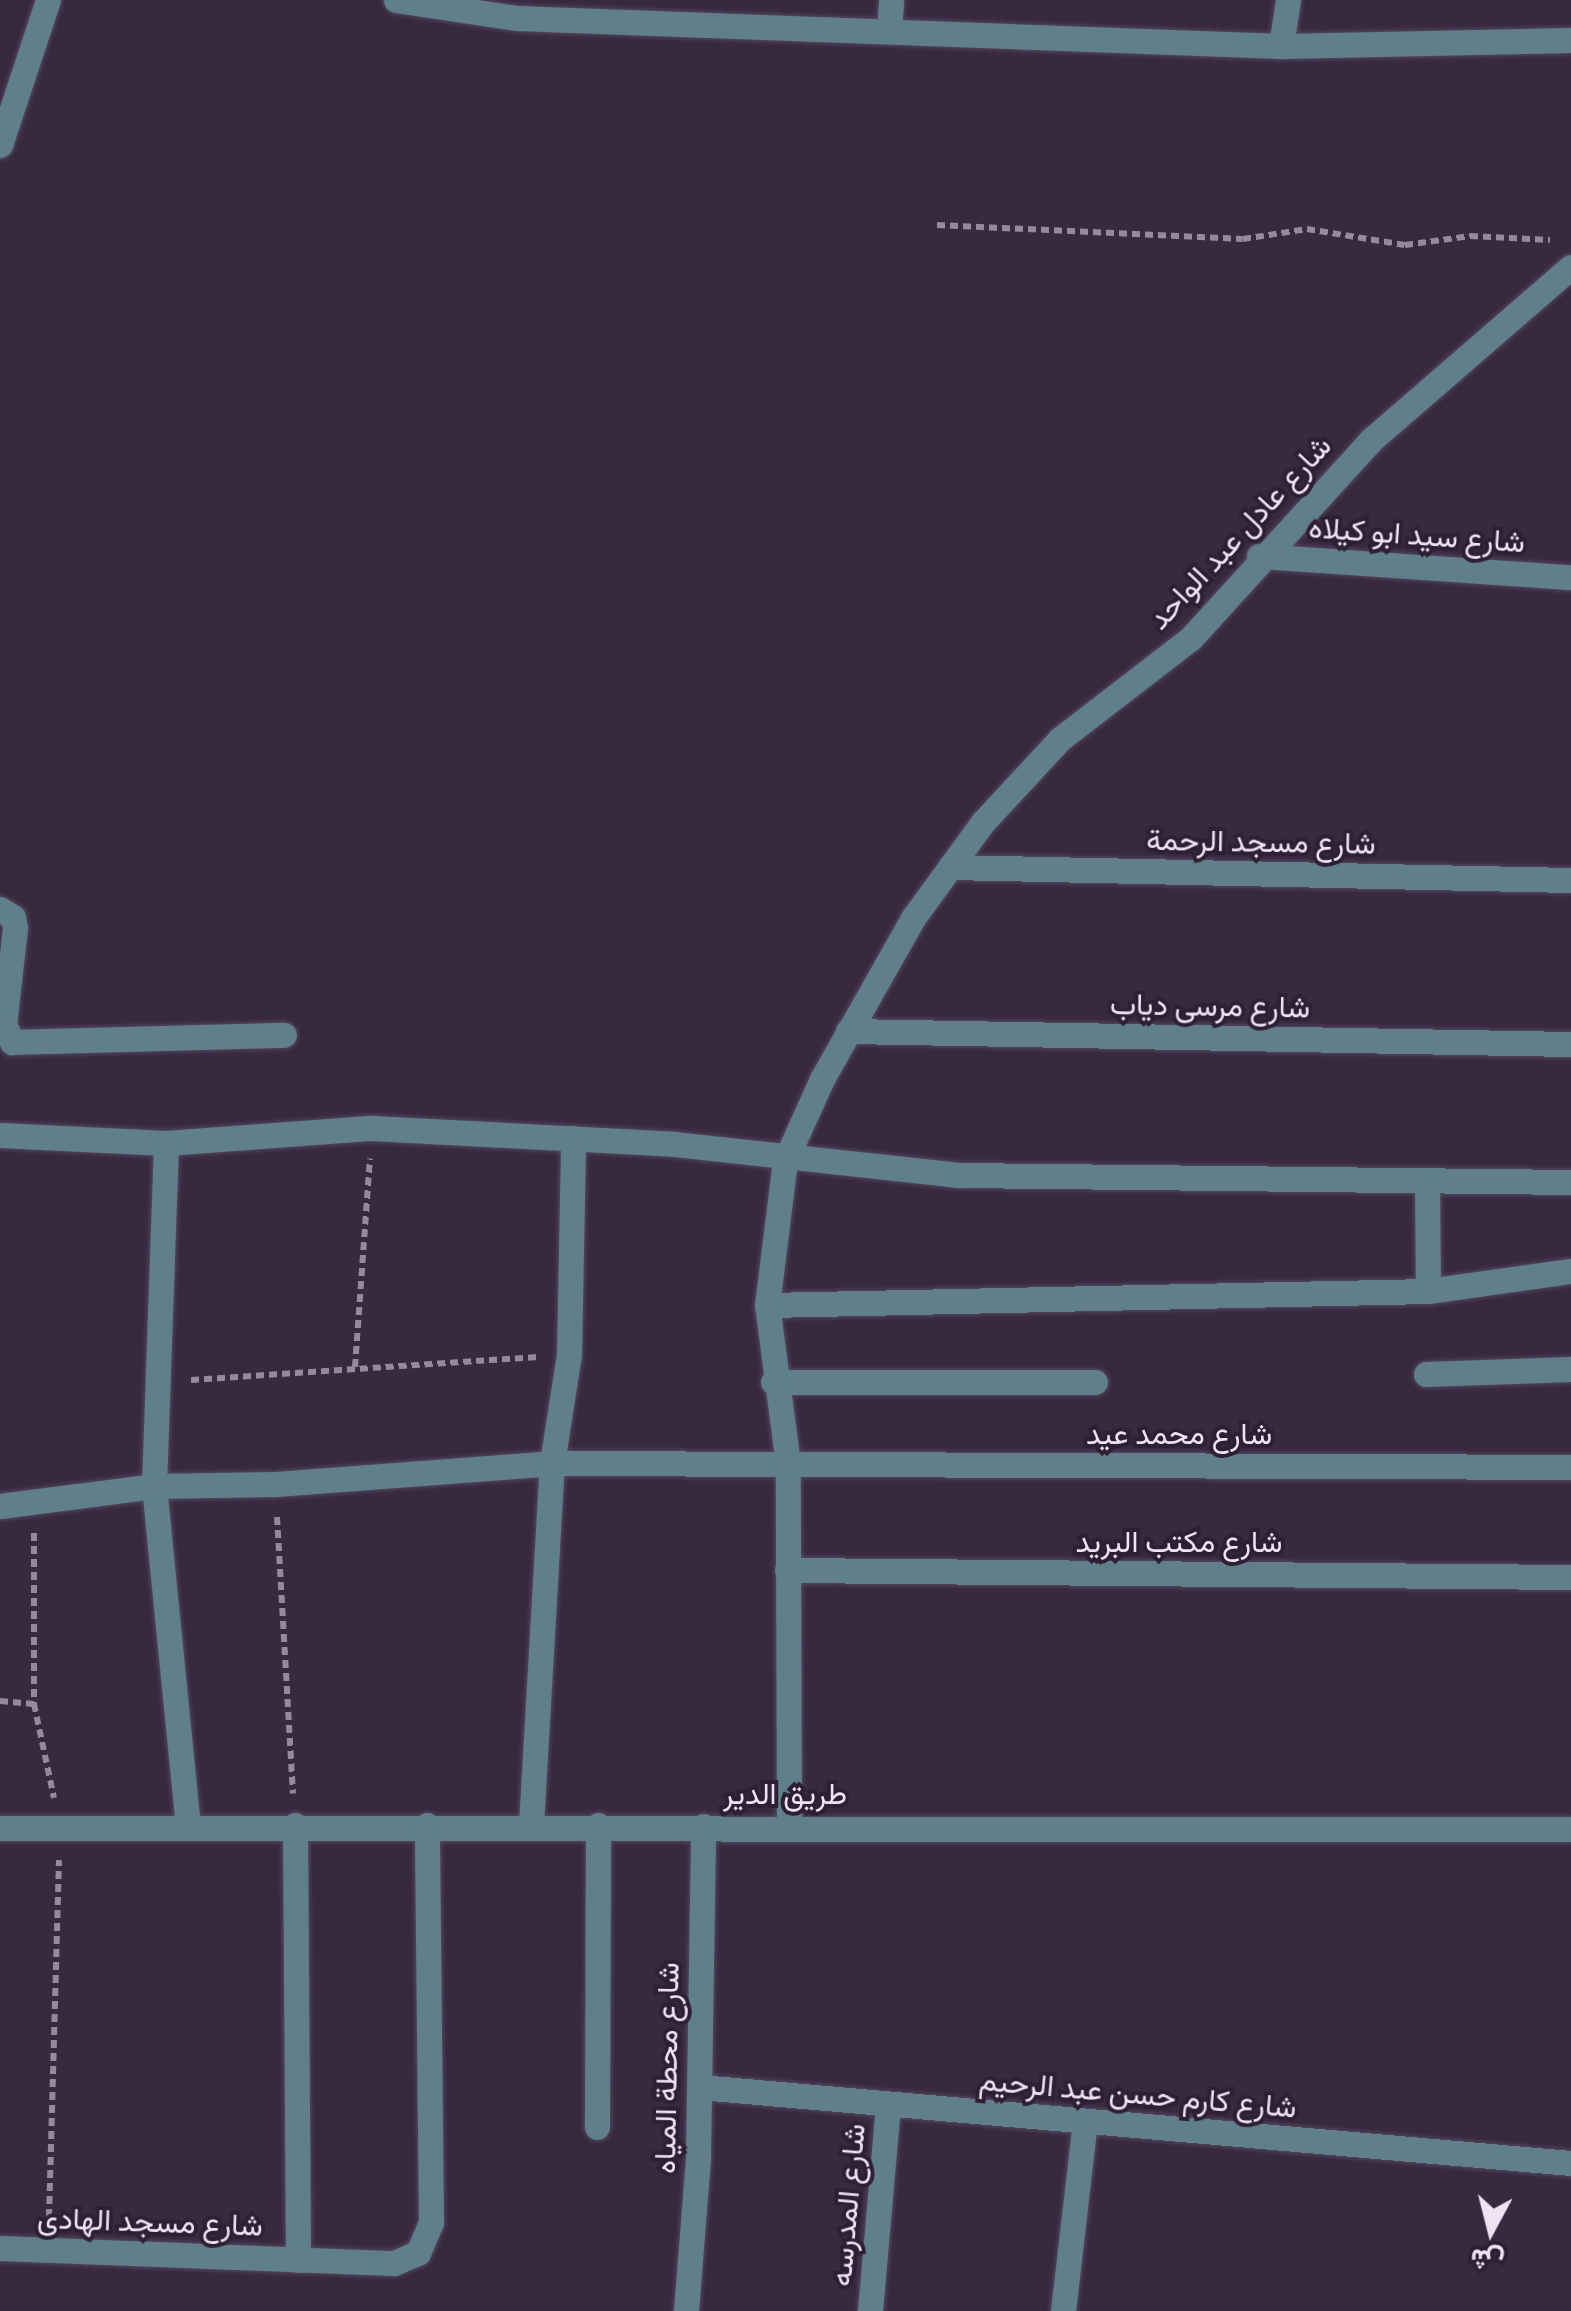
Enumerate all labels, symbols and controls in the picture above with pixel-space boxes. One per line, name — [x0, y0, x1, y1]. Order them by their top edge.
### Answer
street label: شارع عادل عبد الواحد — [1140, 428, 1338, 636]
street label: شارع سيد ابو كيلاه — [1308, 508, 1526, 560]
street label: شارع مسجد الرحمة — [1146, 821, 1376, 861]
street label: شارع مرسى دياب — [1110, 985, 1310, 1025]
street label: شارع محمد عيد — [1086, 1415, 1272, 1451]
street label: شارع مكتب البريد — [1076, 1523, 1282, 1559]
street label: طريق الدير — [723, 1775, 847, 1811]
street label: شارع محطة المياه — [646, 1962, 686, 2174]
street label: شارع كارم حسن عبد الرحيم — [978, 2061, 1298, 2125]
street label: شارع المدرسه — [822, 2122, 872, 2288]
north arrow — [1441, 2181, 1541, 2281]
street label: شارع مسجد الهادى — [37, 2199, 263, 2243]
text: ش — [1468, 2240, 1506, 2282]

